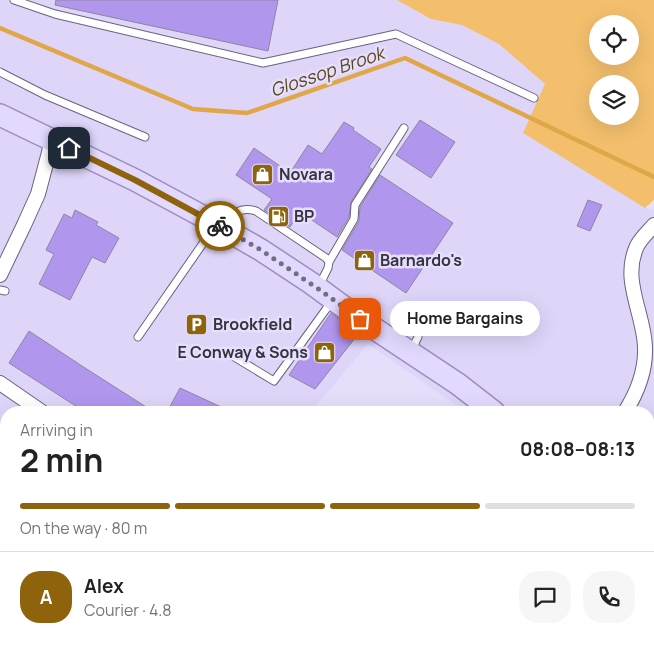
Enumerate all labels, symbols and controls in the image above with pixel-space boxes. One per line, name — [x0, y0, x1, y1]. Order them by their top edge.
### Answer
map controls — [589, 15, 639, 125]
button: locate — [589, 15, 639, 65]
water label: Glossop Brook — [267, 39, 390, 102]
button: layers — [589, 75, 639, 125]
pin — [48, 127, 90, 169]
icon: home — [55, 134, 83, 162]
shop icon: Novara — [251, 162, 275, 186]
place label: Novara — [279, 163, 333, 185]
courier — [195, 201, 245, 251]
fuel station icon: BP — [266, 204, 290, 228]
place label: BP — [294, 205, 314, 227]
icon: bike — [206, 212, 234, 240]
shop icon: Barnardo's — [352, 248, 376, 272]
place label: Barnardo's — [380, 249, 462, 271]
pin — [339, 298, 381, 340]
callout: Home Bargains — [390, 302, 540, 336]
icon: bag — [346, 305, 374, 333]
text: Home Bargains — [407, 307, 523, 329]
parking icon: Brookfield — [185, 312, 209, 336]
place label: Brookfield — [213, 313, 292, 335]
shop icon: E Conway & Sons — [312, 340, 336, 364]
place label: E Conway & Sons — [178, 341, 308, 363]
text: Arriving in — [20, 419, 93, 441]
text: 08:08–08:13 — [520, 436, 635, 462]
text: 2 min — [20, 438, 103, 482]
text: On the way · 80 m — [20, 517, 147, 539]
button: chat — [519, 571, 571, 623]
button: phone — [583, 571, 635, 623]
text: Alex — [84, 573, 124, 599]
text: A — [40, 584, 52, 610]
text: Courier · 4.8 — [84, 599, 172, 621]

